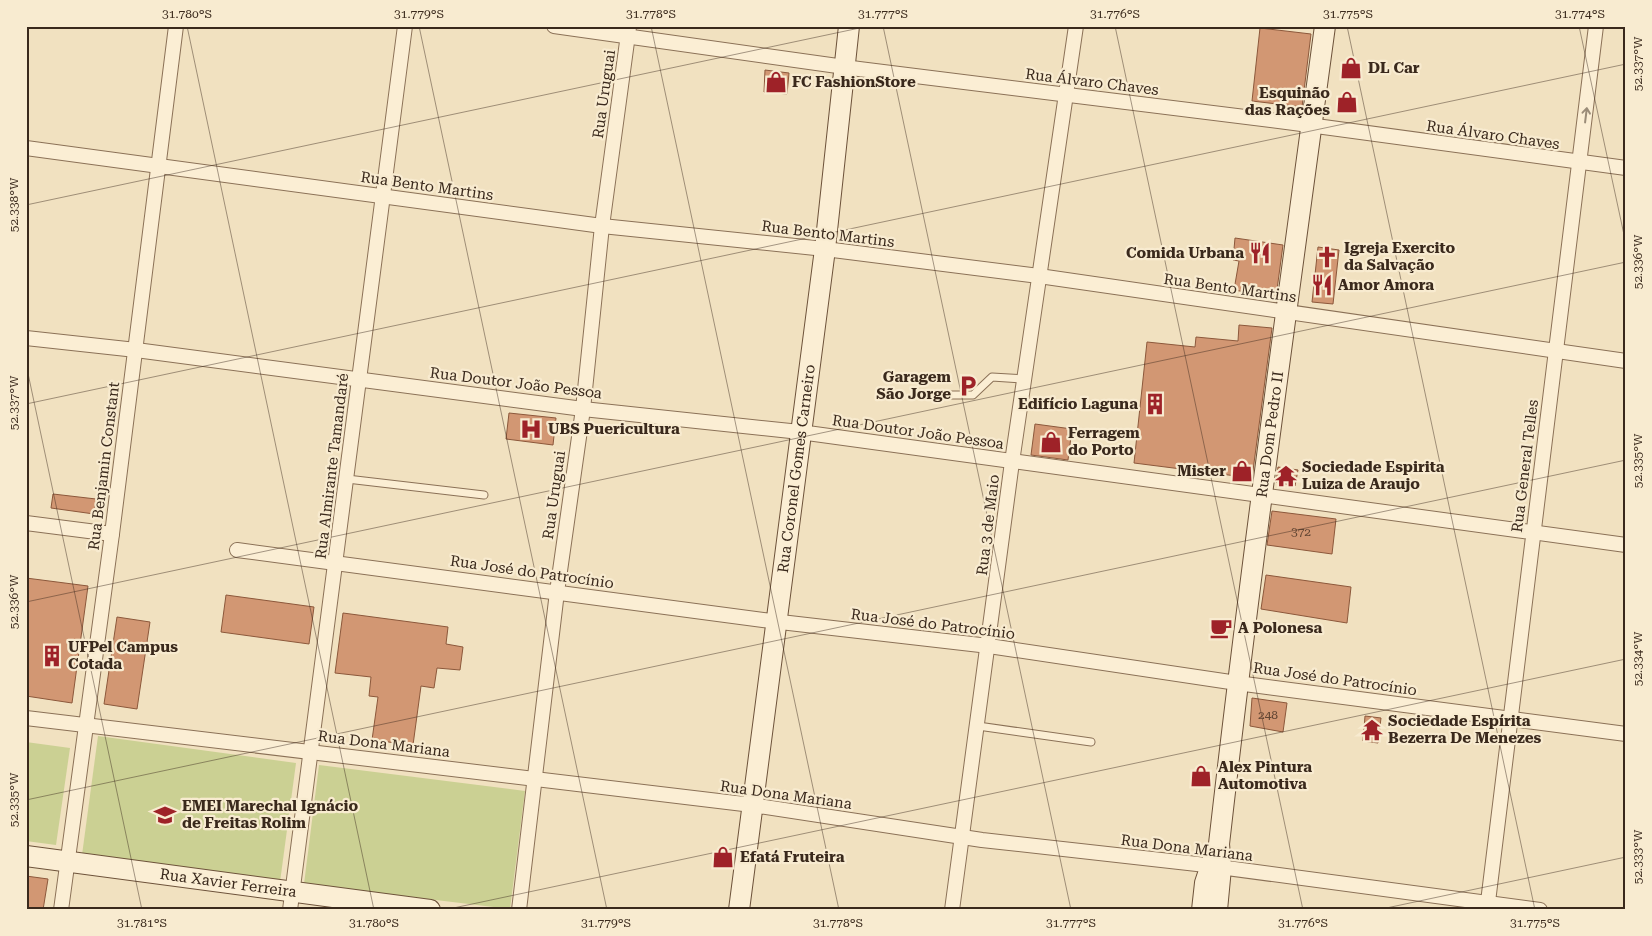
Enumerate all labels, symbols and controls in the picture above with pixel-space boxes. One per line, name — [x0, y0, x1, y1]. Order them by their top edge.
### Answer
text: 31.780°S — [162, 7, 212, 21]
text: 31.779°S — [394, 7, 444, 21]
text: 31.778°S — [626, 7, 676, 21]
text: 31.777°S — [858, 7, 908, 21]
text: 31.776°S — [1090, 7, 1140, 21]
text: 31.775°S — [1323, 7, 1373, 21]
text: 31.774°S — [1555, 7, 1605, 21]
text: 52.337°W — [1631, 36, 1645, 91]
street label: Rua Uruguai — [589, 48, 619, 140]
shop icon: DL Car — [1338, 55, 1364, 81]
place label: DL Car — [1368, 59, 1420, 77]
street label: Rua Álvaro Chaves — [1024, 65, 1160, 99]
shop icon: FC FashionStore — [763, 69, 789, 95]
place label: FC FashionStore — [792, 73, 916, 91]
place label: Esquinão das Rações — [1245, 84, 1330, 119]
shop icon: Esquinão das Rações — [1334, 89, 1360, 115]
one-way arrow — [1581, 107, 1591, 123]
street label: Rua Álvaro Chaves — [1425, 117, 1561, 153]
street label: Rua Bento Martins — [360, 168, 494, 204]
text: 52.338°W — [7, 177, 21, 232]
street label: Rua Bento Martins — [761, 217, 895, 251]
text: 52.336°W — [1631, 234, 1645, 289]
place label: Igreja Exercito da Salvação — [1344, 239, 1455, 274]
restaurant icon: Comida Urbana — [1247, 240, 1273, 266]
place label: Comida Urbana — [1126, 244, 1244, 262]
church icon: Igreja Exercito da Salvação — [1314, 244, 1340, 270]
street label: Rua Bento Martins — [1163, 270, 1297, 306]
restaurant icon: Amor Amora — [1309, 272, 1335, 298]
place label: Amor Amora — [1338, 276, 1434, 294]
street label: Rua Coronel Gomes Carneiro — [774, 363, 819, 574]
street label: Rua Doutor João Pessoa — [429, 364, 603, 402]
place label: Garagem São Jorge — [876, 368, 952, 403]
street label: Rua Dom Pedro II — [1253, 370, 1287, 499]
street label: Rua Almirante Tamandaré — [312, 372, 352, 560]
parking icon: Garagem São Jorge — [955, 373, 981, 399]
text: 52.337°W — [7, 375, 21, 430]
street label: Rua Benjamin Constant — [85, 380, 123, 551]
building icon: Edifício Laguna — [1142, 391, 1168, 417]
place label: Edifício Laguna — [1018, 395, 1138, 413]
street label: Rua General Telles — [1508, 398, 1542, 534]
street label: Rua Doutor João Pessoa — [831, 411, 1005, 453]
hospital icon: UBS Puericultura — [518, 416, 544, 442]
place label: UBS Puericultura — [548, 420, 680, 438]
place label: Ferragem do Porto — [1068, 424, 1140, 459]
shop icon: Ferragem do Porto — [1038, 429, 1064, 455]
text: 52.335°W — [1631, 433, 1645, 488]
street label: Rua Uruguai — [539, 449, 569, 541]
shop icon: Mister — [1229, 458, 1255, 484]
place label: Sociedade Espirita Luiza de Araujo — [1302, 458, 1445, 493]
place label: Mister — [1177, 462, 1226, 480]
temple icon: Sociedade Espirita Luiza de Araujo — [1273, 463, 1299, 489]
street label: Rua 3 de Maio — [973, 474, 1003, 576]
house number: 372 — [1291, 525, 1311, 539]
street label: Rua José do Patrocínio — [449, 552, 615, 592]
text: 52.336°W — [7, 574, 21, 629]
street label: Rua José do Patrocínio — [850, 605, 1016, 643]
cafe icon: A Polonesa — [1208, 615, 1234, 641]
place label: A Polonesa — [1238, 619, 1323, 637]
text: 52.334°W — [1631, 631, 1645, 686]
place label: UFPel Campus Cotada — [68, 638, 178, 673]
building icon: UFPel Campus Cotada — [39, 643, 65, 669]
street label: Rua José do Patrocínio — [1252, 659, 1418, 699]
house number: 248 — [1258, 708, 1278, 722]
place label: Sociedade Espírita Bezerra De Menezes — [1388, 712, 1541, 747]
temple icon: Sociedade Espírita Bezerra De Menezes — [1359, 717, 1385, 743]
street label: Rua Dona Mariana — [317, 727, 451, 761]
place label: Alex Pintura Automotiva — [1218, 758, 1312, 793]
shop icon: Alex Pintura Automotiva — [1188, 763, 1214, 789]
text: 52.335°W — [7, 772, 21, 827]
street label: Rua Dona Mariana — [719, 777, 853, 813]
place label: EMEI Marechal Ignácio de Freitas Rolim — [182, 797, 358, 832]
school or university icon: EMEI Marechal Ignácio de Freitas Rolim — [152, 802, 178, 828]
text: 52.333°W — [1631, 829, 1645, 884]
street label: Rua Dona Mariana — [1120, 831, 1254, 865]
shop icon: Efatá Fruteira — [710, 844, 736, 870]
place label: Efatá Fruteira — [740, 848, 845, 866]
street label: Rua Xavier Ferreira — [159, 865, 298, 901]
text: 31.781°S — [117, 916, 167, 930]
text: 31.780°S — [349, 916, 399, 930]
text: 31.779°S — [581, 916, 631, 930]
text: 31.778°S — [813, 916, 863, 930]
text: 31.777°S — [1046, 916, 1096, 930]
text: 31.776°S — [1278, 916, 1328, 930]
text: 31.775°S — [1510, 916, 1560, 930]

